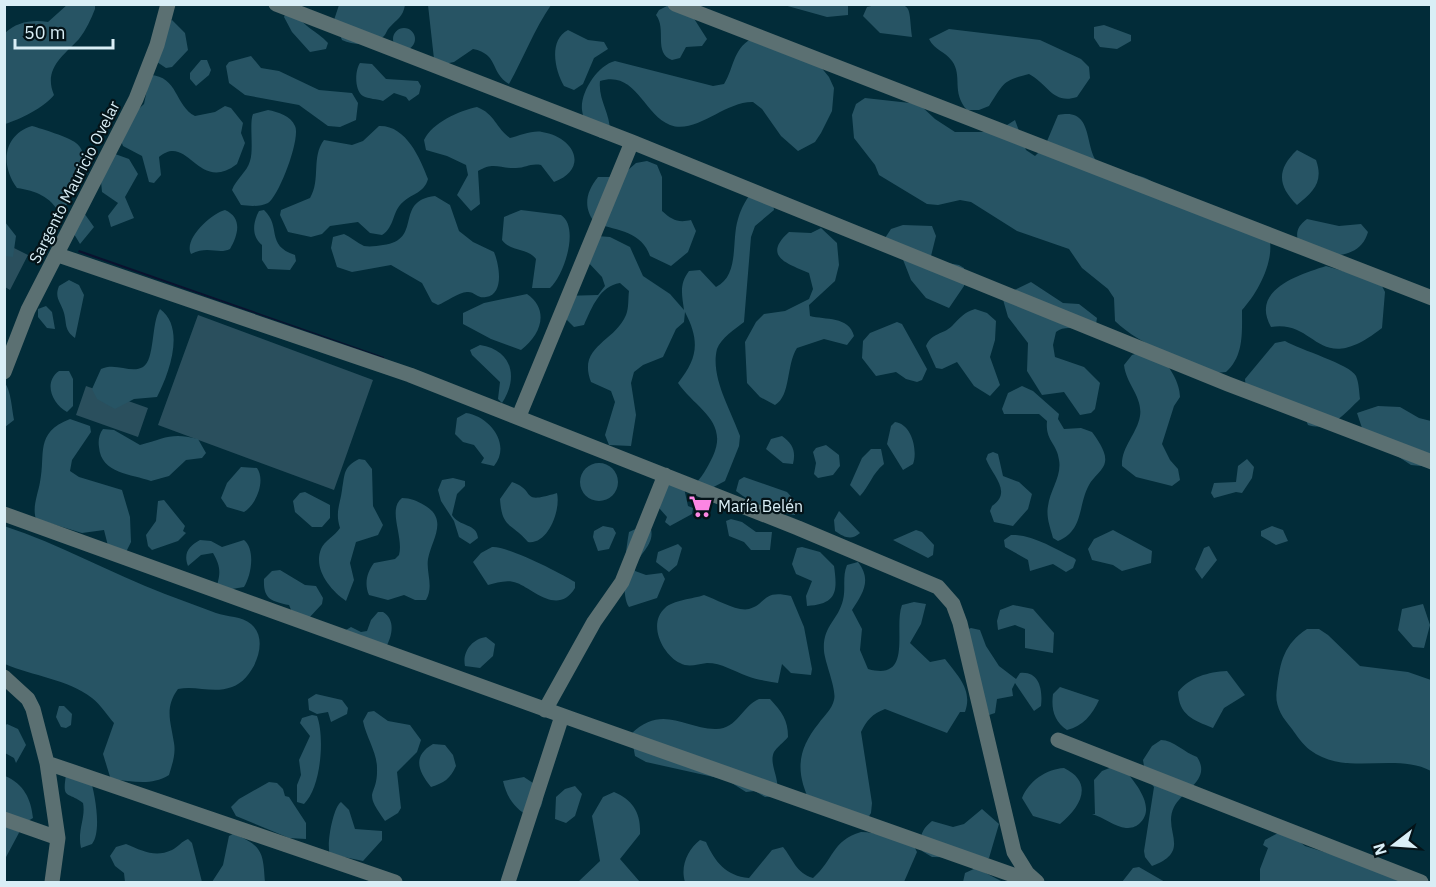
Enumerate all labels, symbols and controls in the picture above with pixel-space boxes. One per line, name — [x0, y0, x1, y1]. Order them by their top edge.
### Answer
scale bar — [15, 12, 112, 50]
text: 50 m — [24, 21, 66, 44]
street label: Sargento Mauricio Ovelar — [24, 97, 124, 267]
supermarket icon: María Belén — [687, 493, 713, 519]
place label: María Belén — [718, 496, 803, 516]
north arrow — [1364, 815, 1424, 875]
text: N — [1368, 841, 1391, 858]

